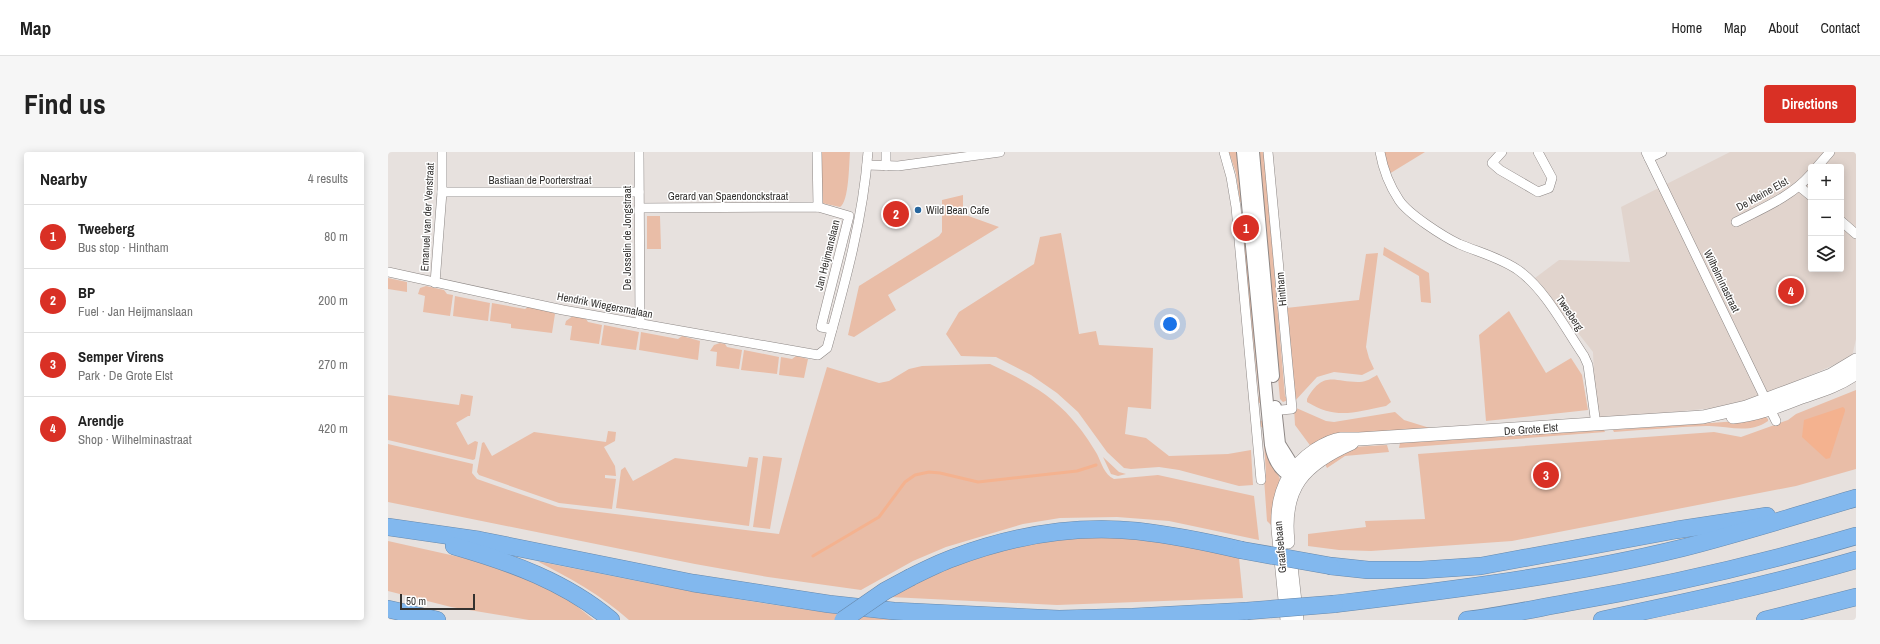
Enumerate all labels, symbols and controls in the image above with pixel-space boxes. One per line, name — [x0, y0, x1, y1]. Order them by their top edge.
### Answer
text: Map — [20, 15, 51, 41]
text: Home — [1671, 19, 1702, 37]
text: Map — [1724, 19, 1746, 37]
text: About — [1768, 19, 1798, 37]
text: Contact — [1820, 19, 1860, 37]
text: Find us — [24, 85, 106, 123]
button: Directions — [1764, 85, 1856, 123]
street label: Emanuel van der Venstraat — [417, 162, 437, 272]
map controls — [1808, 164, 1844, 272]
button: + — [1808, 164, 1844, 200]
text: Nearby — [40, 167, 87, 190]
text: 4 results — [308, 170, 348, 187]
street label: Bastiaan de Poorterstraat — [489, 173, 592, 187]
street label: De Kleine Elst — [1734, 174, 1791, 214]
street label: De Josselin de Jongstraat — [620, 185, 634, 290]
street label: Gerard van Spaendonckstraat — [668, 189, 789, 203]
pin: 2 — [883, 199, 909, 229]
button: − — [1808, 200, 1844, 236]
place label: Wild Bean Cafe — [926, 203, 989, 217]
marker: Wild Bean Cafe — [913, 205, 923, 215]
pin: 1 — [1233, 213, 1259, 243]
text: Tweeberg — [78, 218, 135, 239]
street label: Jan Heijmanslaan — [811, 218, 843, 292]
text: 1 — [50, 228, 56, 245]
text: 80 m — [324, 228, 348, 245]
button: layers — [1808, 236, 1844, 272]
text: Bus stop · Hintham — [78, 239, 169, 256]
street label: Wilhelminastraat — [1701, 248, 1743, 315]
street label: Hintham — [1273, 271, 1289, 307]
pin: 4 — [1778, 276, 1804, 306]
text: BP — [78, 282, 95, 303]
street label: Hendrik Wiegersmalaan — [556, 289, 654, 321]
text: 2 — [50, 292, 56, 309]
text: 200 m — [318, 292, 348, 309]
street label: Tweeberg — [1553, 293, 1587, 333]
text: Fuel · Jan Heijmanslaan — [78, 303, 193, 320]
your location — [1160, 314, 1180, 334]
text: Semper Virens — [78, 346, 164, 367]
text: 3 — [50, 356, 56, 373]
text: 270 m — [318, 356, 348, 373]
text: Park · De Grote Elst — [78, 367, 173, 384]
text: Arendje — [78, 410, 124, 431]
text: 4 — [50, 420, 56, 437]
text: 420 m — [318, 420, 348, 437]
street label: De Grote Elst — [1503, 420, 1559, 438]
text: Shop · Wilhelminastraat — [78, 431, 192, 448]
pin: 3 — [1533, 460, 1559, 490]
street label: Graafsebaan — [1271, 520, 1289, 574]
scale bar — [400, 592, 475, 611]
text: 50 m — [406, 594, 426, 608]

